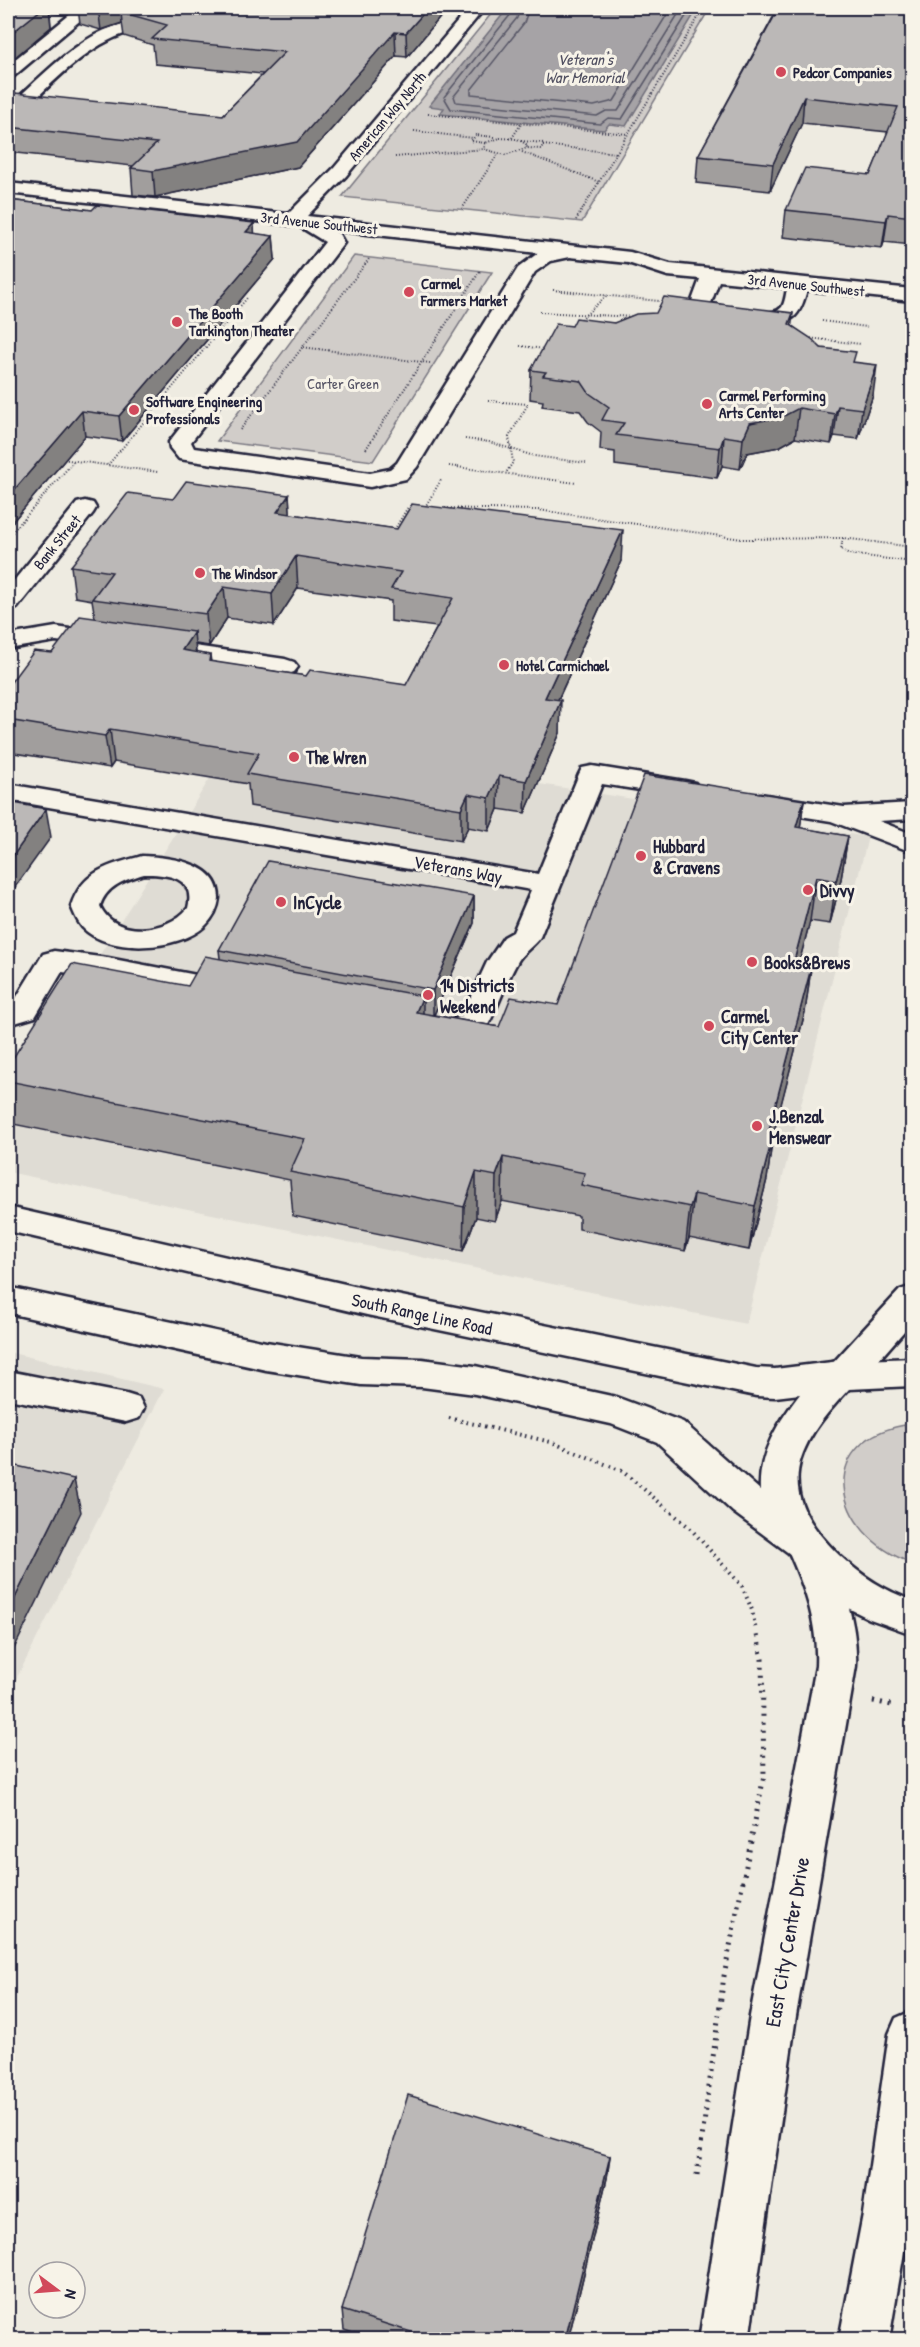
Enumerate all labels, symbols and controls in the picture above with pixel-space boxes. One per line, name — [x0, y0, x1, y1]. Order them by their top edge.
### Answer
water label: Veteran's War Memorial — [545, 48, 625, 88]
place label: Pedcor Companies — [793, 62, 892, 84]
marker: Pedcor Companies — [774, 65, 788, 79]
street label: American Way North — [343, 67, 431, 165]
street label: 3rd Avenue Southwest — [259, 206, 379, 240]
street label: 3rd Avenue Southwest — [746, 268, 866, 302]
place label: Carmel Farmers Market — [420, 273, 508, 311]
marker: Carmel Farmers Market — [402, 285, 416, 299]
place label: The Booth Tarkington Theater — [188, 303, 294, 342]
marker: The Booth Tarkington Theater — [170, 315, 184, 329]
park label: Carter Green — [307, 373, 379, 394]
place label: Carmel Performing Arts Center — [719, 385, 826, 423]
place label: Software Engineering Professionals — [146, 391, 263, 429]
marker: Carmel Performing Arts Center — [700, 397, 714, 411]
marker: Software Engineering Professionals — [127, 403, 141, 417]
street label: Bank Street — [28, 510, 86, 574]
place label: The Windsor — [211, 563, 278, 584]
marker: The Windsor — [193, 566, 207, 580]
place label: Hotel Carmichael — [516, 655, 610, 676]
marker: Hotel Carmichael — [497, 658, 511, 672]
place label: The Wren — [305, 745, 367, 770]
marker: The Wren — [287, 750, 301, 764]
place label: Hubbard & Cravens — [653, 834, 720, 880]
street label: Veterans Way — [412, 849, 505, 889]
marker: Hubbard & Cravens — [634, 849, 648, 863]
place label: Divvy — [820, 878, 855, 904]
marker: Divvy — [801, 883, 815, 897]
place label: InCycle — [293, 890, 343, 916]
marker: InCycle — [274, 895, 288, 909]
place label: Books&Brews — [764, 950, 850, 975]
marker: Books&Brews — [745, 955, 759, 969]
place label: 14 Districts Weekend — [440, 973, 514, 1019]
marker: 14 Districts Weekend — [421, 988, 435, 1002]
place label: Carmel City Center — [721, 1004, 798, 1051]
marker: Carmel City Center — [702, 1019, 716, 1033]
place label: J.Benzal Menswear — [769, 1104, 831, 1150]
marker: J.Benzal Menswear — [750, 1119, 764, 1133]
street label: South Range Line Road — [349, 1287, 495, 1341]
street label: East City Center Drive — [758, 1855, 816, 2029]
north arrow — [27, 2260, 87, 2320]
text: N — [60, 2287, 83, 2302]

